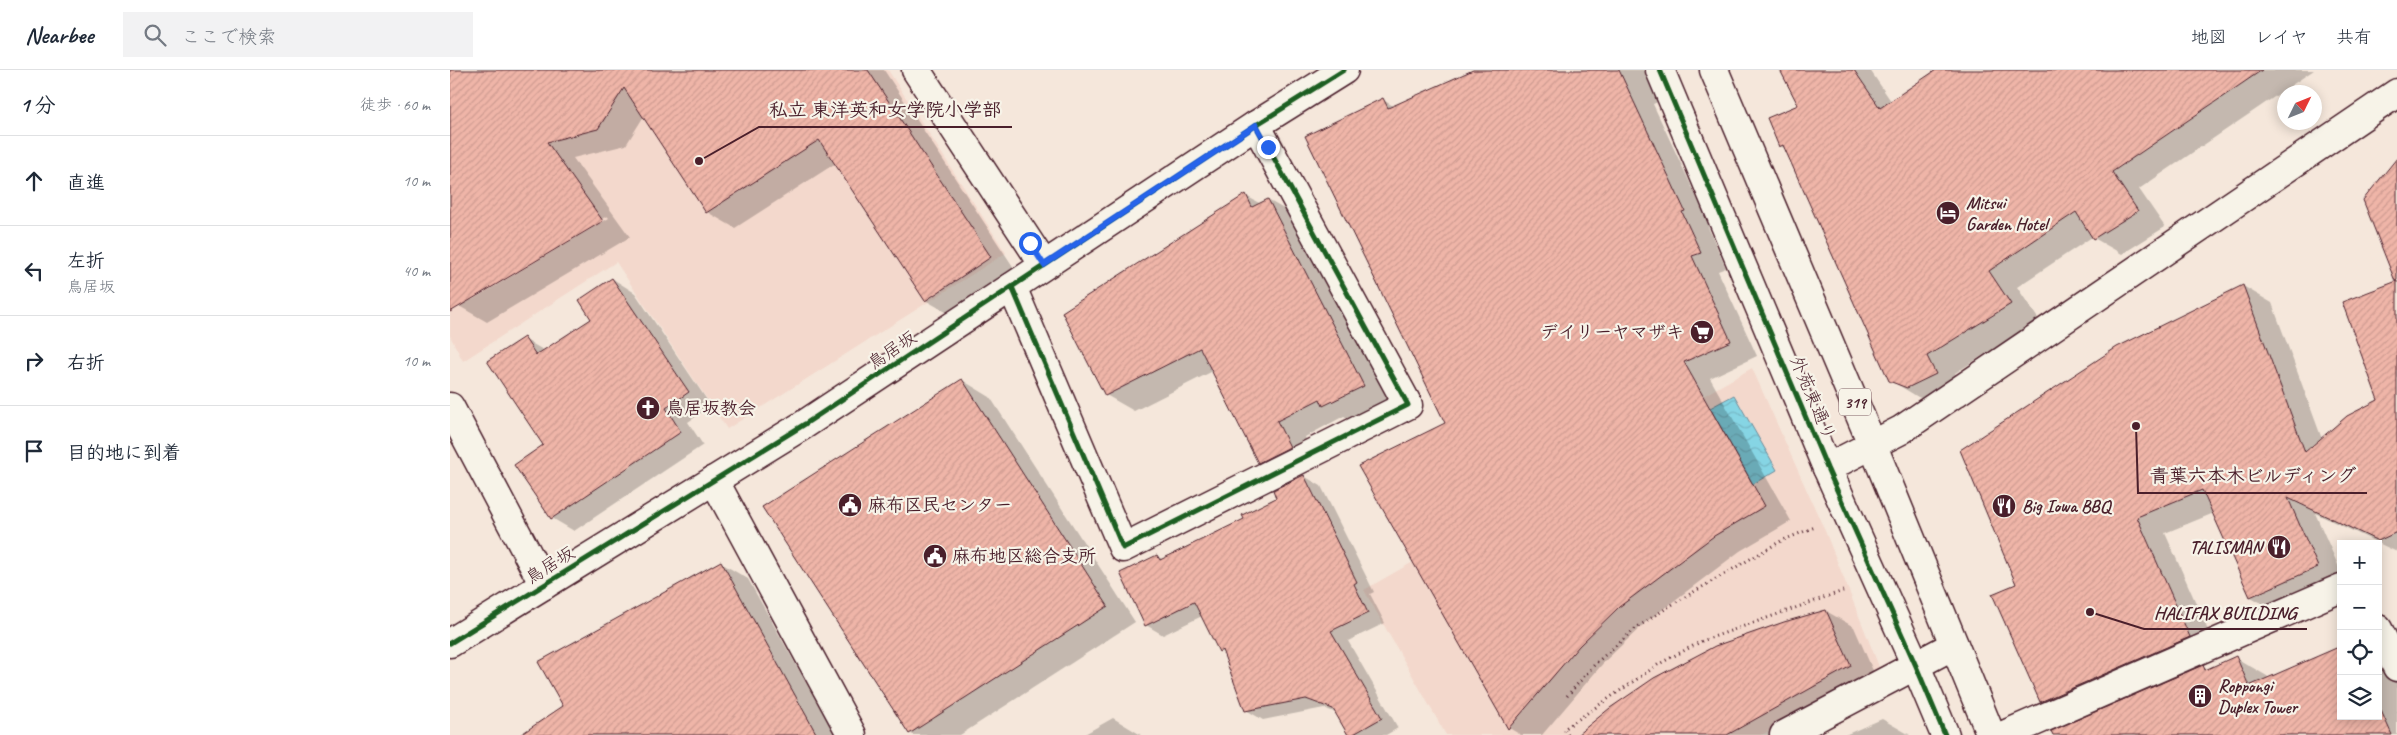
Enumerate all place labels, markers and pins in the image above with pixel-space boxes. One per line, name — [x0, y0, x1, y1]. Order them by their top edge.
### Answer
callout: 私立 東洋英和女学院小学部 — [759, 93, 1012, 127]
place label: Mitsui Garden Hotel — [1966, 192, 2051, 235]
hotel icon: Mitsui Garden Hotel — [1935, 200, 1961, 226]
supermarket icon: デイリーヤマザキ — [1689, 319, 1715, 345]
place label: デイリーヤマザキ — [1540, 321, 1684, 343]
church icon: 鳥居坂教会 — [635, 395, 661, 421]
place label: 鳥居坂教会 — [666, 397, 756, 419]
callout: 青葉六本木ビルディング — [2138, 459, 2367, 493]
public building icon: 麻布区民センター — [837, 492, 863, 518]
restaurant icon: Big Iowa BBQ — [1991, 493, 2017, 519]
place label: 麻布区民センター — [868, 494, 1012, 516]
place label: Big Iowa BBQ — [2022, 495, 2112, 517]
restaurant icon: TALISMAN — [2266, 534, 2292, 560]
place label: TALISMAN — [2189, 536, 2265, 558]
public building icon: 麻布地区総合支所 — [922, 543, 948, 569]
place label: 麻布地区総合支所 — [952, 545, 1096, 567]
callout: HALIFAX BUILDING — [2144, 595, 2307, 629]
place label: Roppongi Duplex Tower — [2218, 675, 2299, 718]
building icon: Roppongi Duplex Tower — [2187, 683, 2213, 709]

